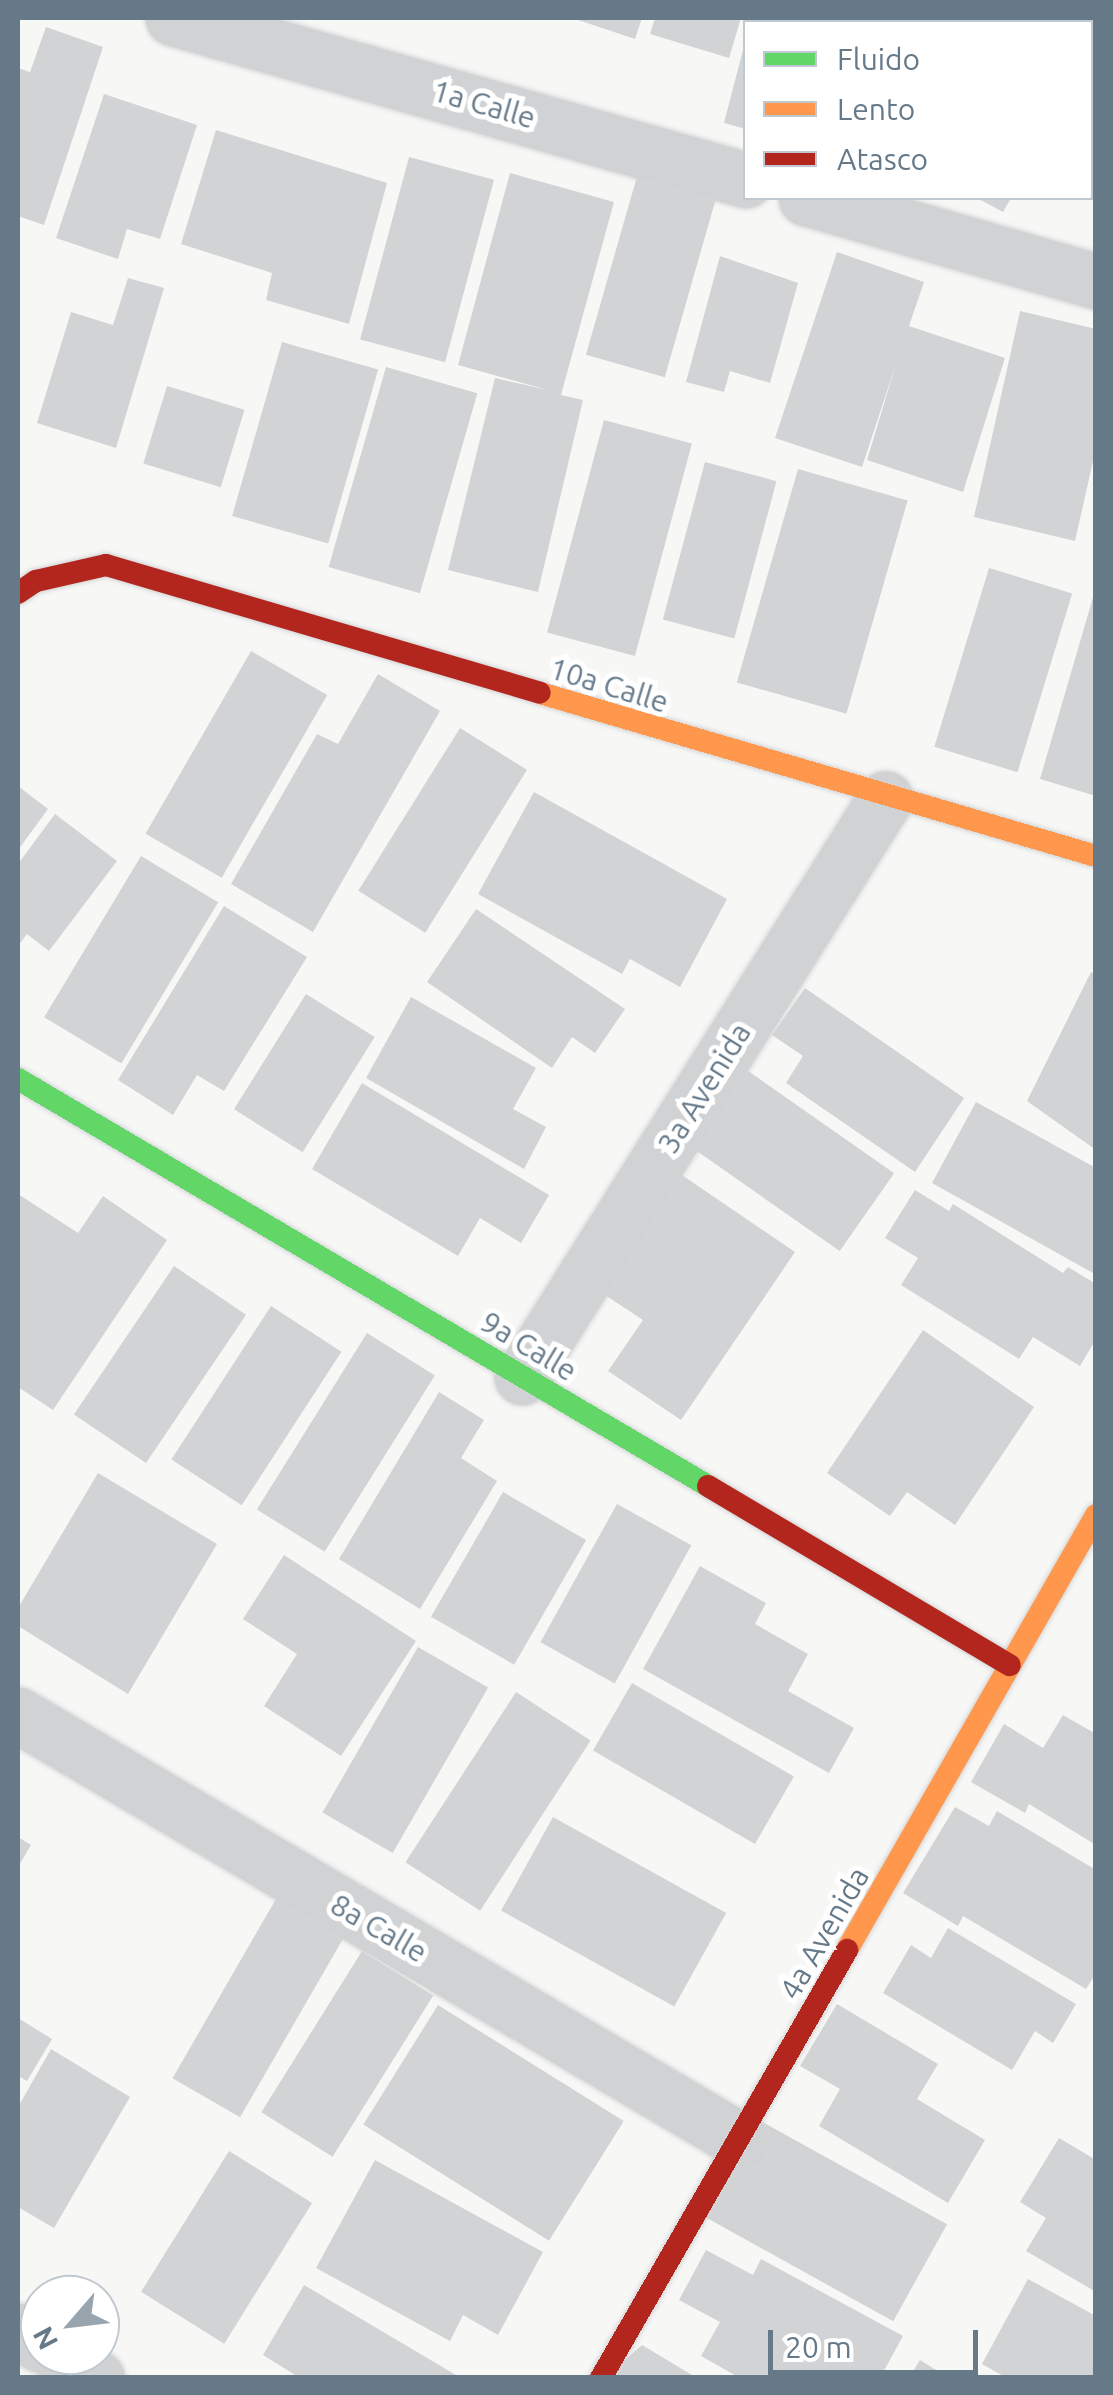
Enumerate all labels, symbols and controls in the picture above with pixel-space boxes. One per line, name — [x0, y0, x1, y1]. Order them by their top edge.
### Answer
legend — [743, 20, 1093, 200]
text: Fluido — [837, 42, 920, 76]
street label: 1a Calle — [428, 72, 540, 136]
text: Lento — [837, 92, 915, 126]
text: Atasco — [837, 142, 928, 176]
street label: 10a Calle — [545, 650, 673, 720]
street label: 3a Avenida — [650, 1016, 758, 1160]
street label: 9a Calle — [475, 1303, 583, 1389]
street label: 4a Avenida — [772, 1860, 876, 2006]
street label: 8a Calle — [324, 1886, 434, 1970]
north arrow — [20, 2275, 120, 2375]
scale bar — [773, 2310, 983, 2372]
text: N — [26, 2322, 63, 2355]
text: 20 m — [785, 2330, 852, 2364]

